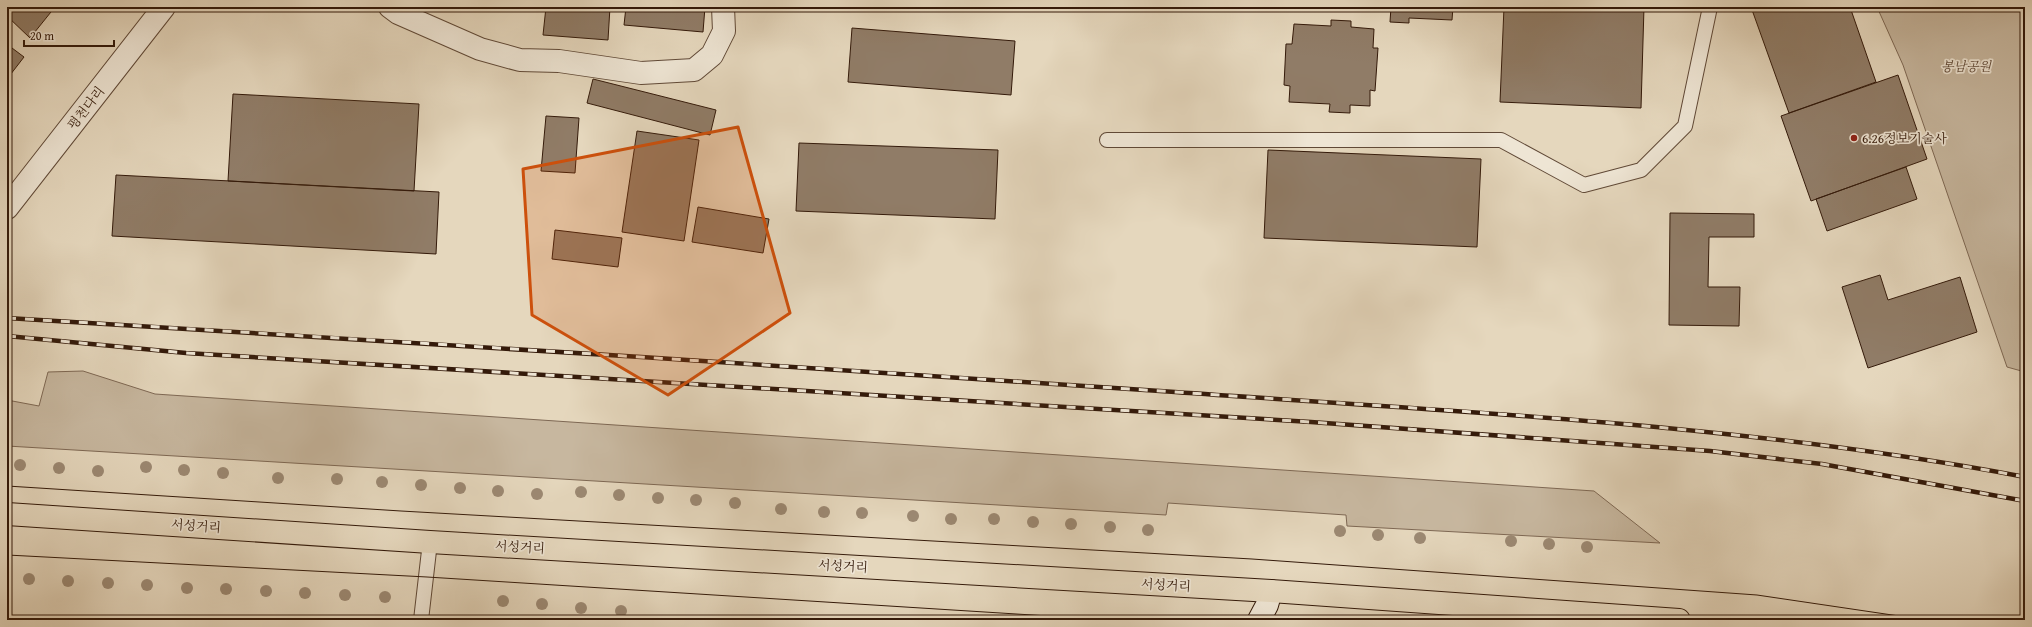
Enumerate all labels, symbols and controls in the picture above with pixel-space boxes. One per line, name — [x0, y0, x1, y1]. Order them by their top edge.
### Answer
scale bar — [24, 22, 114, 48]
text: 20 m — [30, 27, 54, 44]
park label: 봉남공원 — [1941, 57, 1993, 76]
street label: 평천다리 — [63, 82, 109, 134]
place label: 6.26정보기술사 — [1862, 129, 1947, 148]
marker: 6.26정보기술사 — [1849, 133, 1859, 143]
street label: 서성거리 — [170, 515, 222, 537]
street label: 서성거리 — [494, 536, 546, 558]
street label: 서성거리 — [817, 555, 869, 577]
street label: 서성거리 — [1140, 574, 1192, 596]

